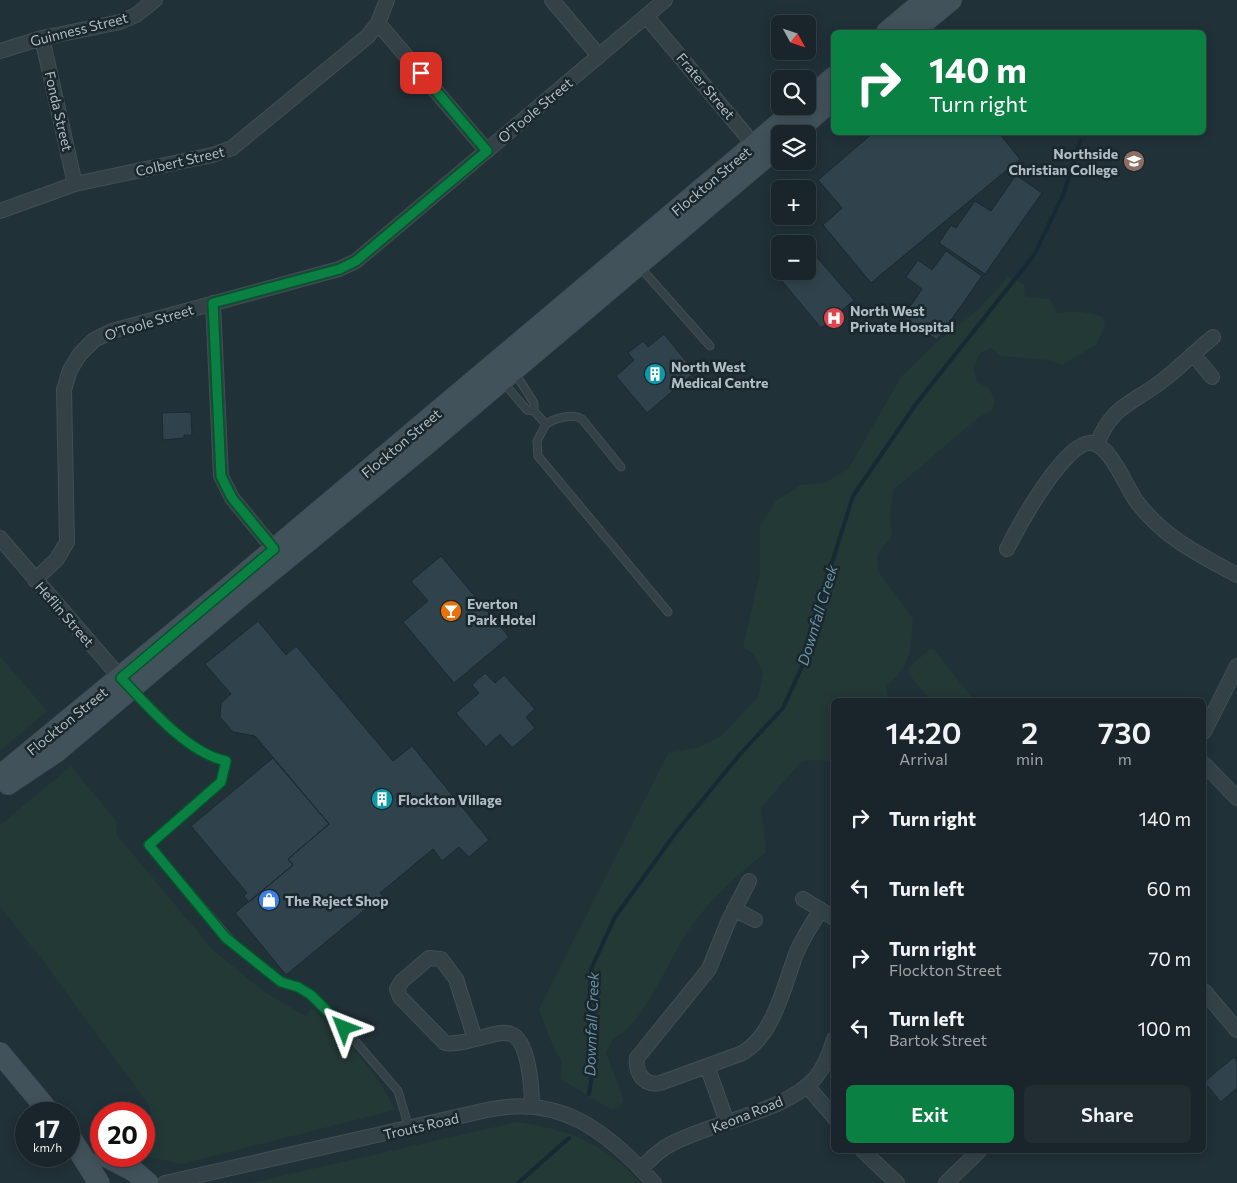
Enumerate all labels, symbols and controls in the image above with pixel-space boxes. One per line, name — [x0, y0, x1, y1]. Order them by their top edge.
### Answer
street label: Guinness Street — [28, 9, 130, 49]
north arrow — [771, 15, 816, 60]
map controls — [771, 15, 816, 280]
text: 140 m — [929, 47, 1027, 90]
street label: Frater Street — [673, 49, 739, 123]
icon: right — [846, 50, 911, 115]
pin — [400, 52, 442, 94]
icon: arrive — [407, 59, 435, 87]
street label: Fonda Street — [42, 69, 77, 153]
button: search — [771, 70, 816, 115]
street label: O'Toole Street — [494, 74, 576, 146]
text: Turn right — [929, 90, 1027, 117]
button: layers — [771, 125, 816, 170]
street label: Colbert Street — [134, 142, 226, 179]
street label: Flockton Street — [668, 143, 754, 219]
place label: Northside Christian College — [1008, 145, 1118, 178]
school or university icon: Northside Christian College — [1122, 149, 1146, 173]
button: + — [771, 180, 816, 225]
button: − — [771, 235, 816, 280]
street label: O'Toole Street — [102, 300, 196, 344]
place label: North West Private Hospital — [850, 302, 954, 335]
hospital icon: North West Private Hospital — [822, 306, 846, 330]
place label: North West Medical Centre — [671, 358, 768, 391]
building icon: North West Medical Centre — [643, 362, 667, 386]
street label: Flockton Street — [358, 405, 444, 481]
water label: Downfall Creek — [793, 562, 841, 667]
street label: Heflin Street — [32, 578, 98, 650]
place label: Everton Park Hotel — [467, 595, 536, 628]
bar icon: Everton Park Hotel — [439, 599, 463, 623]
street label: Flockton Street — [23, 683, 111, 759]
text: 14:20 — [886, 713, 961, 750]
text: 2 — [1021, 713, 1038, 750]
text: 730 — [1098, 713, 1151, 750]
text: Arrival — [899, 749, 948, 768]
text: min — [1016, 749, 1043, 768]
text: m — [1118, 749, 1132, 768]
building icon: Flockton Village — [370, 787, 394, 811]
place label: Flockton Village — [398, 791, 502, 808]
icon: right — [846, 804, 874, 832]
text: Turn right — [889, 807, 976, 830]
text: 140 m — [1139, 807, 1191, 830]
icon: left — [846, 874, 874, 902]
text: Turn left — [889, 877, 964, 900]
text: 60 m — [1147, 877, 1191, 900]
shop icon: The Reject Shop — [257, 888, 281, 912]
place label: The Reject Shop — [285, 892, 389, 909]
text: Turn right — [889, 937, 976, 960]
icon: right — [846, 944, 874, 972]
text: 70 m — [1148, 947, 1191, 970]
text: Flockton Street — [889, 960, 1002, 979]
water label: Downfall Creek — [580, 971, 602, 1076]
position arrow — [317, 1001, 369, 1053]
text: Turn left — [889, 1007, 964, 1030]
icon: left — [846, 1014, 874, 1042]
text: 100 m — [1138, 1017, 1191, 1040]
text: Bartok Street — [889, 1030, 987, 1049]
button: Exit — [846, 1085, 1014, 1143]
button: Share — [1024, 1085, 1191, 1143]
street label: Keona Road — [709, 1092, 785, 1136]
speed limit sign: 20 — [90, 1102, 155, 1167]
street label: Trouts Road — [382, 1109, 460, 1143]
text: 17 — [35, 1113, 60, 1143]
text: km/h — [33, 1140, 62, 1154]

